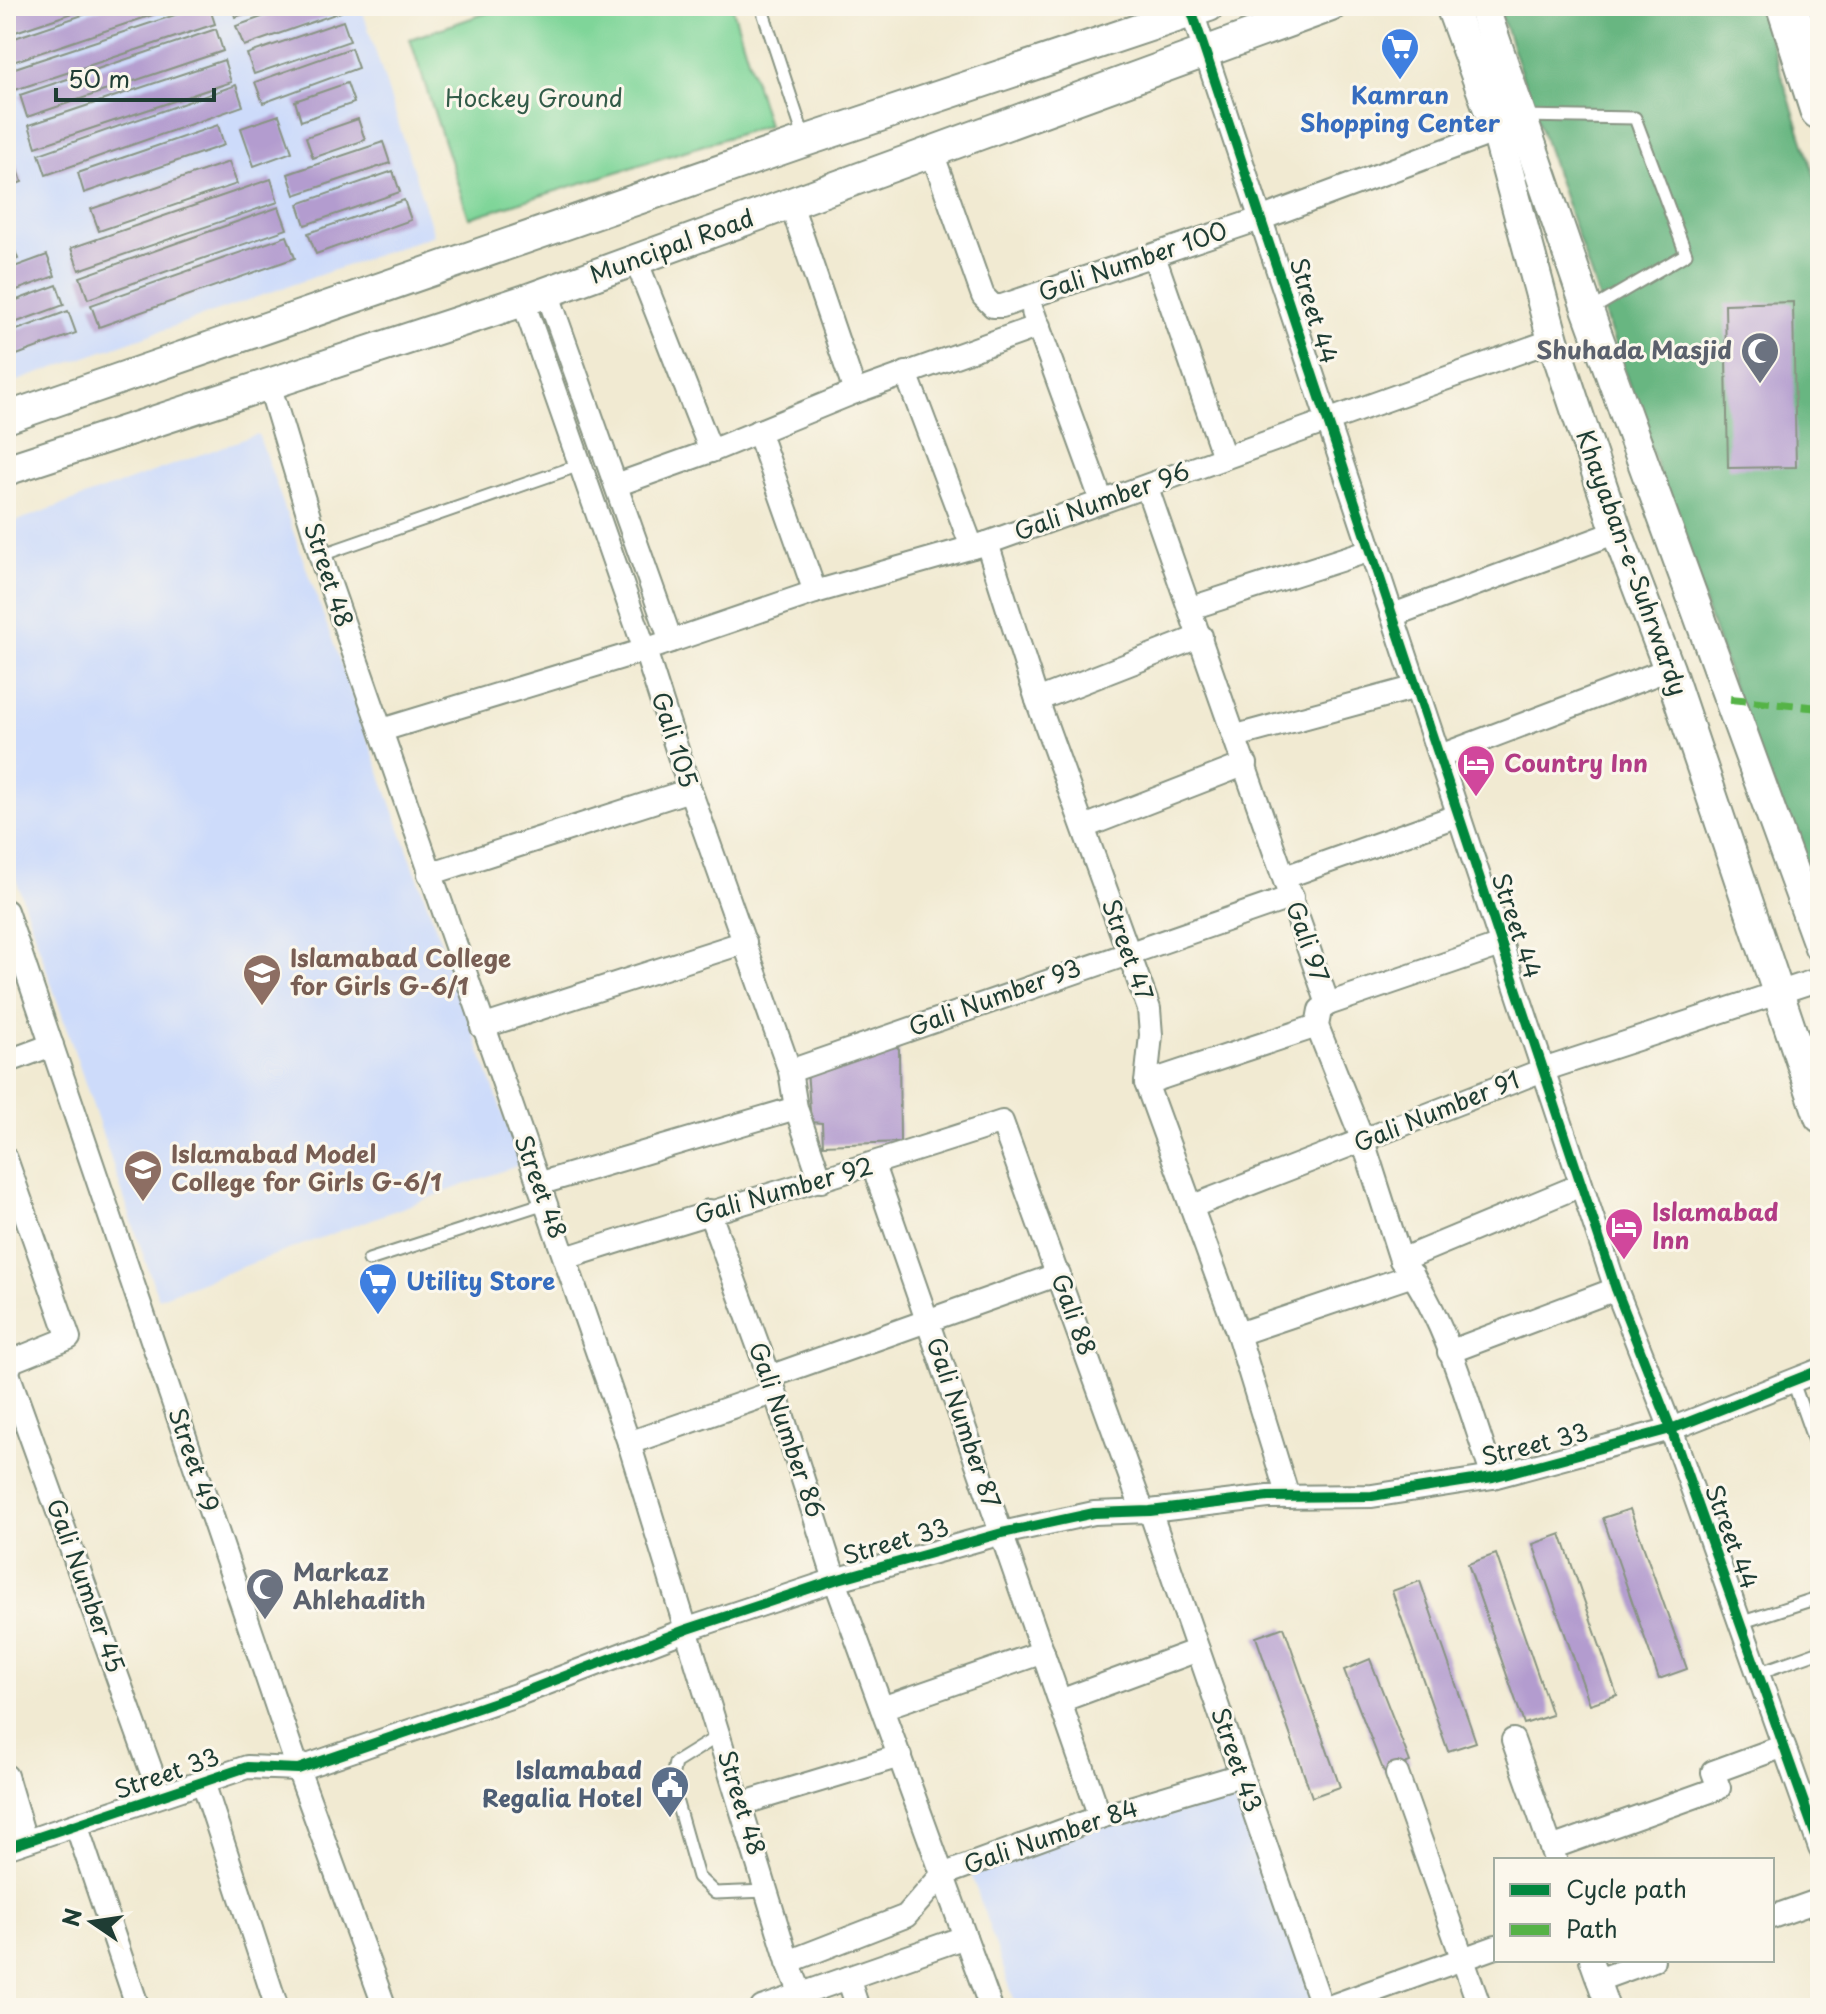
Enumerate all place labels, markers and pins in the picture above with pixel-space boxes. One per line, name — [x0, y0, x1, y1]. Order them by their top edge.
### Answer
supermarket icon: Kamran Shopping Center — [1379, 26, 1421, 81]
place label: Kamran Shopping Center — [1300, 76, 1501, 140]
mosque icon: Shuhada Masjid — [1739, 330, 1781, 385]
place label: Shuhada Masjid — [1536, 331, 1732, 367]
hotel icon: Country Inn — [1455, 743, 1497, 798]
place label: Country Inn — [1504, 744, 1648, 780]
place label: Islamabad College for Girls G-6/1 — [290, 939, 511, 1003]
school or university icon: Islamabad College for Girls G-6/1 — [241, 952, 283, 1007]
place label: Islamabad Model College for Girls G-6/1 — [171, 1135, 442, 1199]
school or university icon: Islamabad Model College for Girls G-6/1 — [122, 1148, 164, 1203]
place label: Islamabad Inn — [1652, 1193, 1779, 1257]
hotel icon: Islamabad Inn — [1603, 1206, 1645, 1261]
supermarket icon: Utility Store — [357, 1261, 399, 1316]
place label: Utility Store — [406, 1262, 555, 1298]
place label: Markaz Ahlehadith — [293, 1553, 426, 1617]
mosque icon: Markaz Ahlehadith — [244, 1566, 286, 1621]
place label: Islamabad Regalia Hotel — [482, 1751, 642, 1815]
public building icon: Islamabad Regalia Hotel — [649, 1764, 691, 1819]

